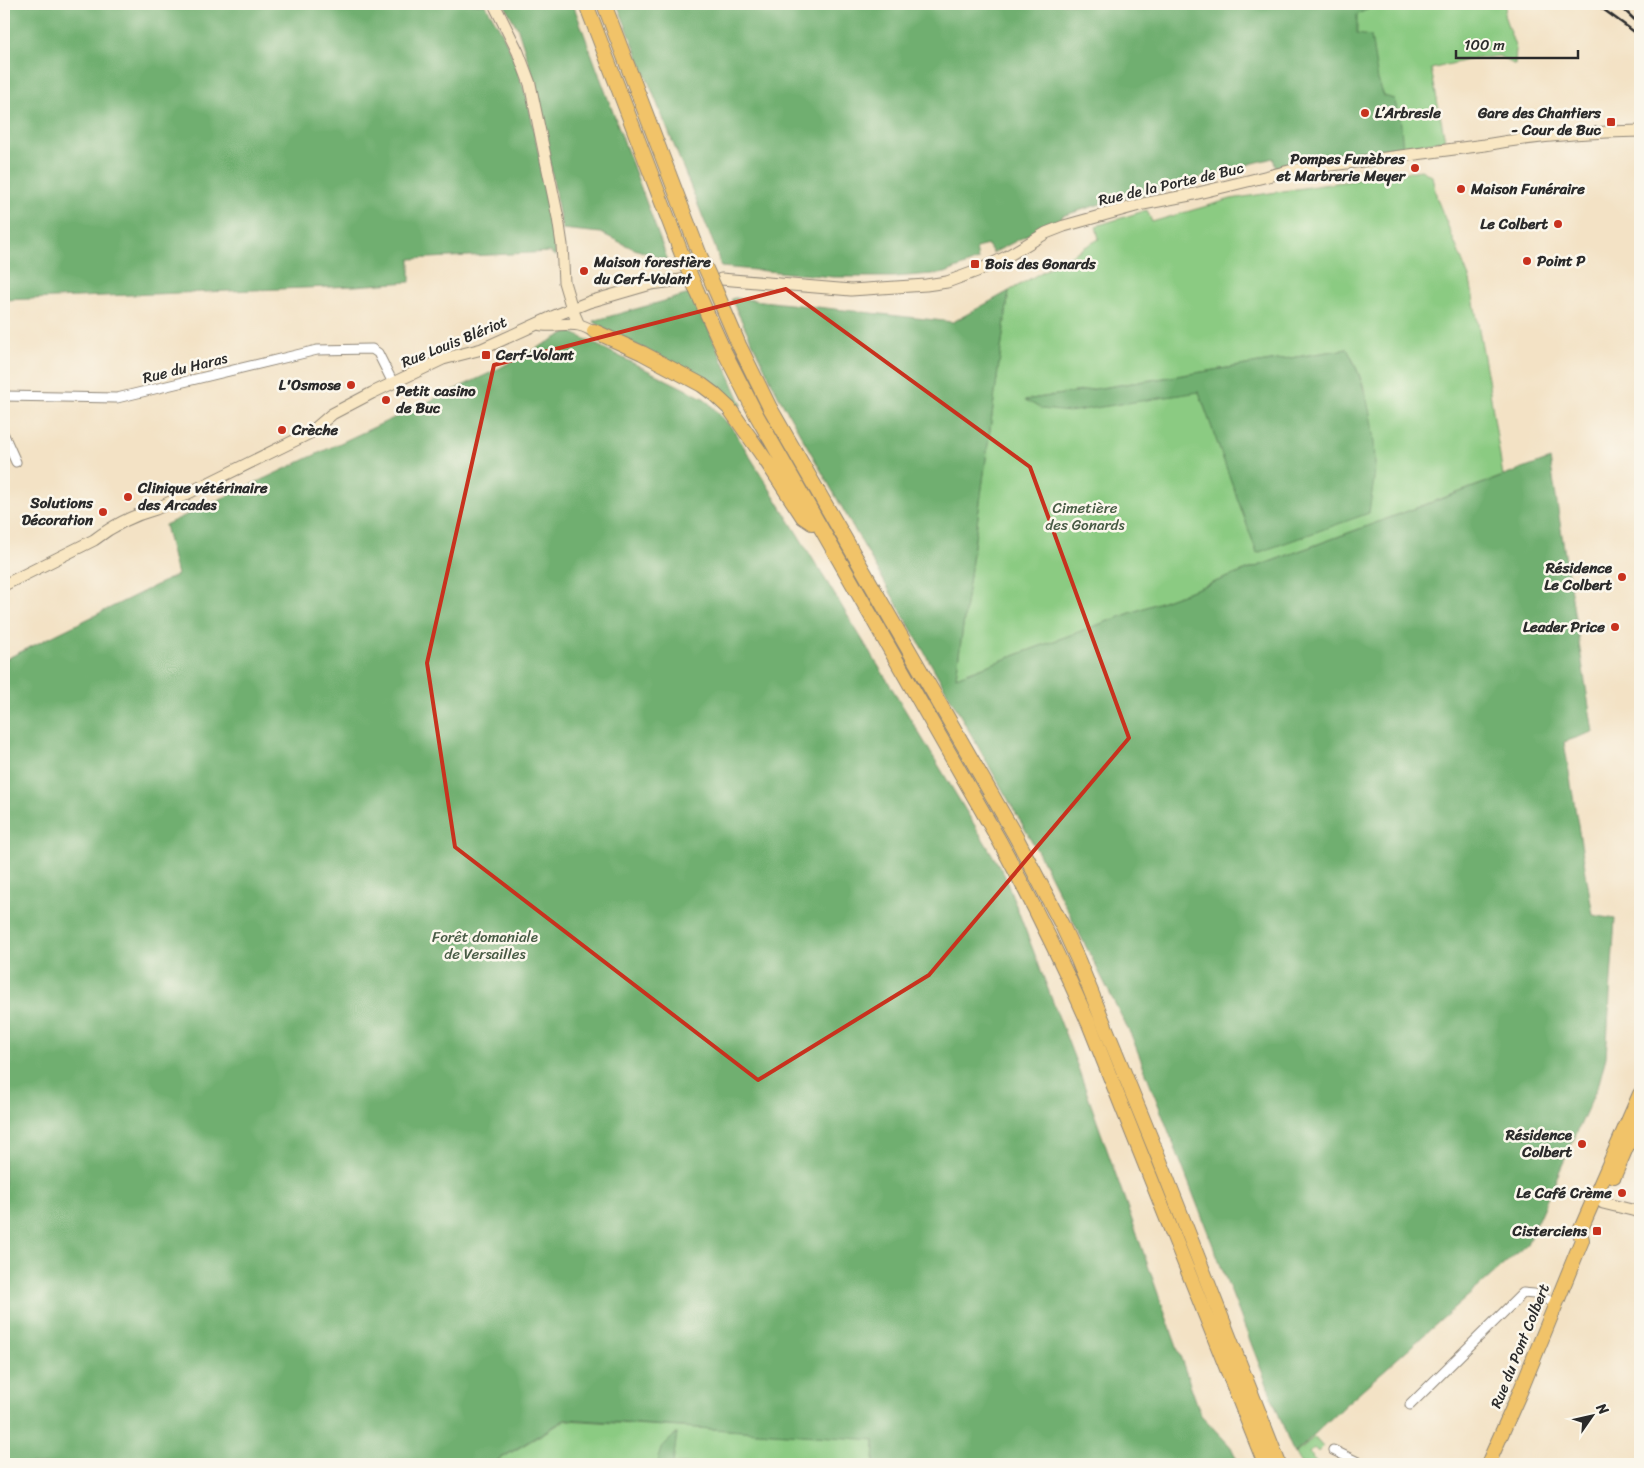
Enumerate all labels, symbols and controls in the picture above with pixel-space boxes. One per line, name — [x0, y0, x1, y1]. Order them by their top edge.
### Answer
scale bar — [1456, 28, 1579, 60]
text: 100 m — [1464, 32, 1505, 58]
place label: L’Arbresle — [1375, 100, 1441, 126]
place label: Gare des Chantiers - Cour de Buc — [1477, 100, 1602, 143]
marker: L’Arbresle — [1359, 107, 1371, 119]
marker: Gare des Chantiers - Cour de Buc — [1605, 116, 1617, 128]
place label: Pompes Funèbres et Marbrerie Meyer — [1276, 146, 1407, 189]
street label: Rue de la Porte de Buc — [1096, 155, 1247, 213]
marker: Pompes Funèbres et Marbrerie Meyer — [1409, 162, 1421, 174]
place label: Maison Funéraire — [1470, 176, 1585, 202]
marker: Maison Funéraire — [1455, 183, 1467, 195]
place label: Le Colbert — [1480, 211, 1548, 237]
marker: Le Colbert — [1552, 218, 1564, 230]
place label: Point P — [1537, 248, 1585, 274]
place label: Maison forestière du Cerf-Volant — [593, 249, 711, 292]
place label: Bois des Gonards — [985, 251, 1097, 277]
marker: Point P — [1521, 255, 1533, 267]
marker: Bois des Gonards — [969, 258, 981, 270]
marker: Maison forestière du Cerf-Volant — [578, 265, 590, 277]
street label: Rue Louis Blériot — [397, 309, 511, 375]
place label: Cerf-Volant — [495, 342, 575, 368]
street label: Rue du Haras — [140, 345, 231, 391]
marker: Cerf-Volant — [480, 349, 492, 361]
place label: L'Osmose — [279, 372, 341, 398]
place label: Petit casino de Buc — [396, 378, 476, 421]
marker: L'Osmose — [345, 379, 357, 391]
marker: Petit casino de Buc — [380, 394, 392, 406]
place label: Crèche — [291, 417, 339, 443]
marker: Crèche — [276, 424, 288, 436]
place label: Clinique vétérinaire des Arcades — [137, 475, 268, 518]
place label: Solutions Décoration — [22, 490, 94, 533]
marker: Clinique vétérinaire des Arcades — [122, 491, 134, 503]
park label: Cimetière des Gonards — [1045, 495, 1125, 538]
marker: Solutions Décoration — [97, 506, 109, 518]
place label: Résidence Le Colbert — [1544, 555, 1613, 598]
marker: Résidence Le Colbert — [1616, 571, 1628, 583]
place label: Leader Price — [1523, 614, 1605, 640]
marker: Leader Price — [1609, 621, 1621, 633]
park label: Forêt domaniale de Versailles — [432, 924, 538, 967]
place label: Résidence Colbert — [1505, 1122, 1573, 1165]
marker: Résidence Colbert — [1576, 1138, 1588, 1150]
place label: Le Café Crème — [1516, 1180, 1612, 1206]
marker: Le Café Crème — [1616, 1187, 1628, 1199]
place label: Cisterciens — [1512, 1218, 1588, 1244]
marker: Cisterciens — [1591, 1225, 1603, 1237]
street label: Rue du Pont Colbert — [1483, 1279, 1557, 1412]
north arrow — [1566, 1390, 1616, 1440]
text: N — [1589, 1397, 1616, 1420]

